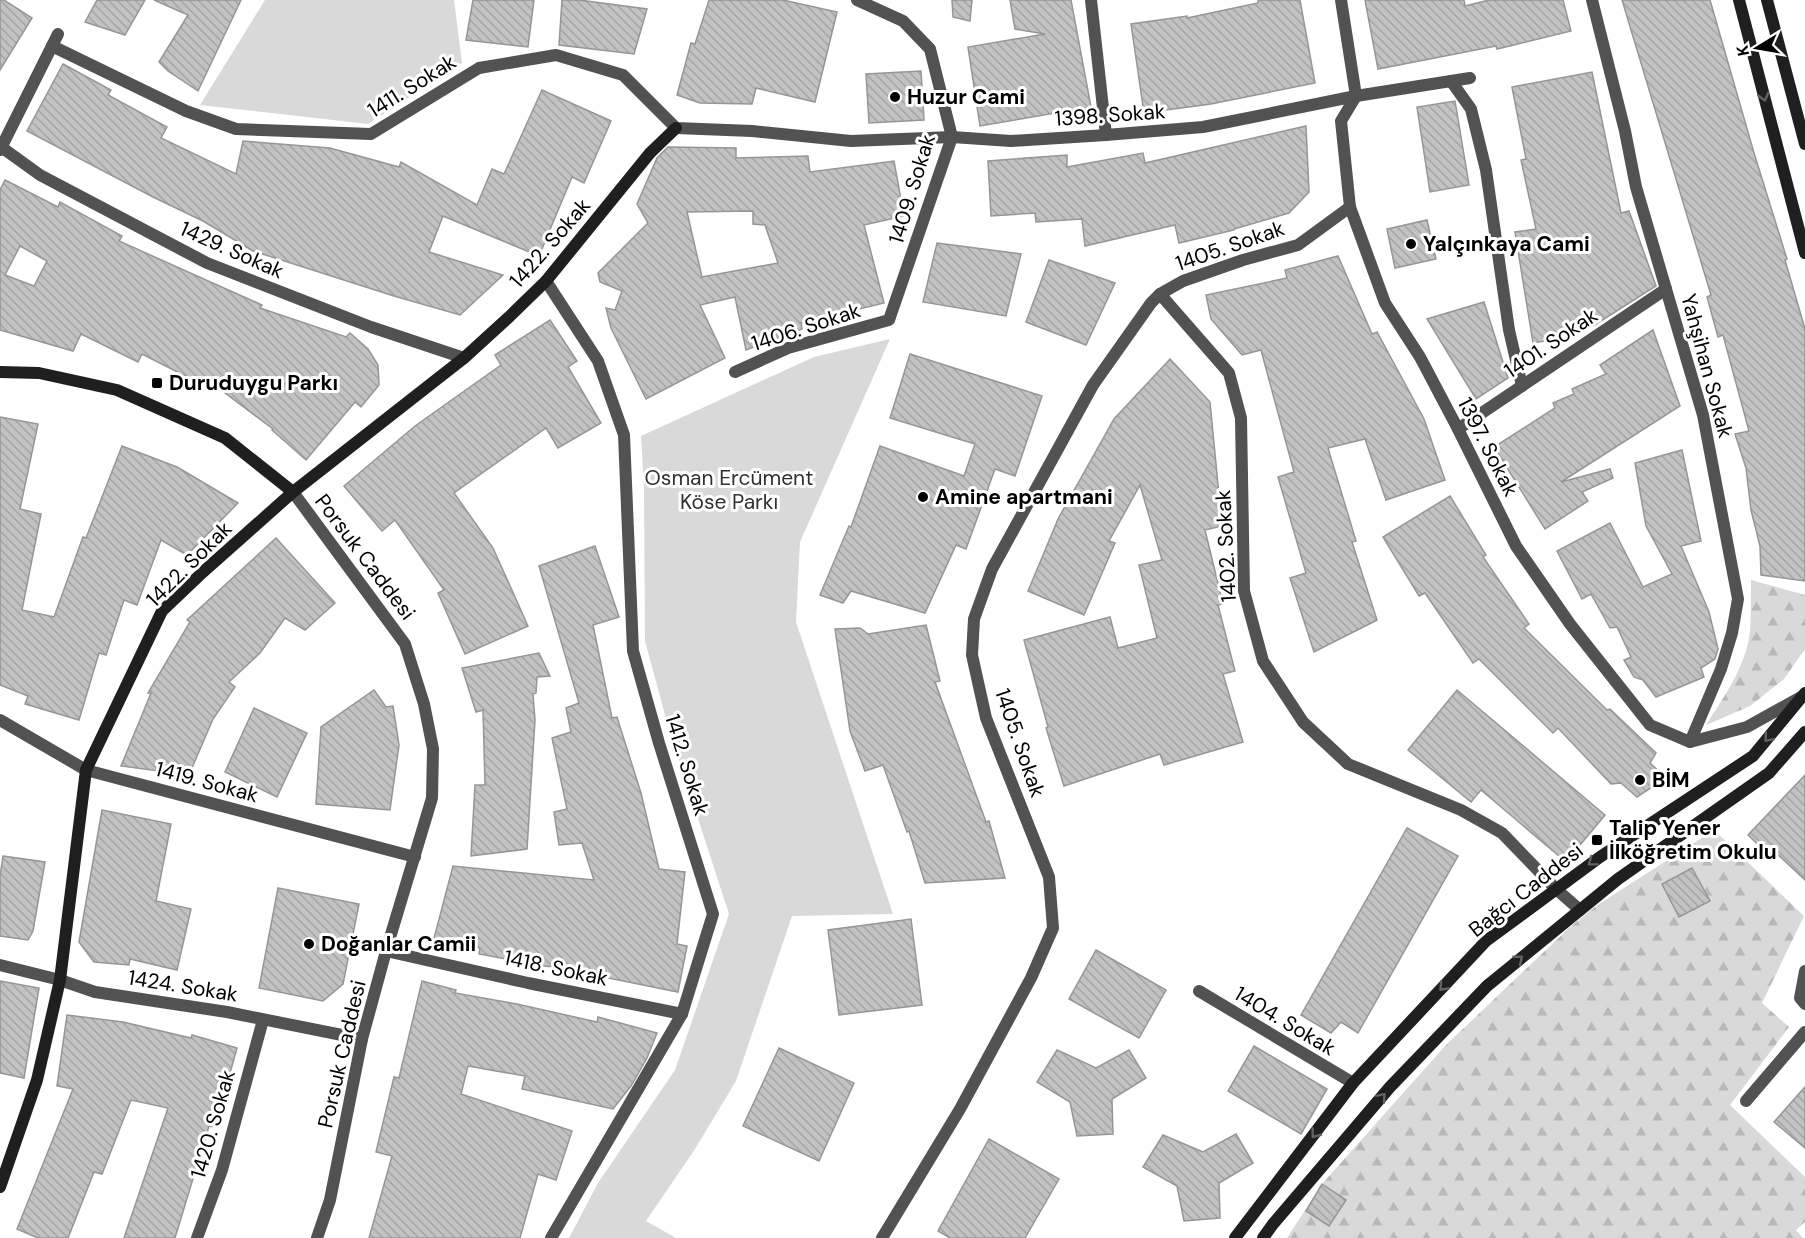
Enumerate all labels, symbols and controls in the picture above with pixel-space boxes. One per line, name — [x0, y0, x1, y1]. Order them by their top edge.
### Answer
north arrow — [1727, 18, 1787, 78]
text: K — [1731, 43, 1754, 58]
street label: 1411. Sokak — [362, 48, 462, 124]
place label: Huzur Cami — [907, 83, 1025, 111]
marker: Huzur Cami — [888, 90, 902, 104]
one-way arrow — [1757, 91, 1769, 102]
street label: 1398. Sokak — [1054, 97, 1167, 133]
street label: 1409. Sokak — [882, 130, 942, 247]
street label: 1422. Sokak — [503, 192, 597, 294]
street label: 1405. Sokak — [1172, 214, 1289, 278]
street label: 1429. Sokak — [176, 215, 289, 285]
place label: Yalçınkaya Cami — [1423, 230, 1590, 258]
marker: Yalçınkaya Cami — [1404, 237, 1418, 251]
street label: Yahşihan Sokak — [1674, 291, 1740, 442]
street label: 1406. Sokak — [748, 296, 864, 358]
street label: 1401. Sokak — [1499, 301, 1604, 385]
place label: Duruduygu Parkı — [169, 369, 338, 397]
marker: Duruduygu Parkı — [150, 376, 164, 390]
street label: 1397. Sokak — [1451, 393, 1525, 502]
park label: Osman Ercüment Köse Parkı — [645, 464, 813, 516]
place label: Amine apartmani — [935, 483, 1113, 511]
street label: Porsuk Caddesi — [308, 488, 422, 626]
street label: 1402. Sokak — [1209, 489, 1243, 603]
marker: Amine apartmani — [916, 490, 930, 504]
street label: 1422. Sokak — [140, 515, 238, 613]
street label: 1405. Sokak — [988, 685, 1052, 802]
street label: 1412. Sokak — [658, 711, 716, 820]
one-way arrow — [1764, 731, 1775, 742]
street label: 1419. Sokak — [153, 755, 262, 809]
place label: BİM — [1652, 766, 1690, 794]
marker: BİM — [1633, 773, 1647, 787]
place label: Talip Yener İlköğretim Okulu — [1609, 814, 1777, 866]
marker: Talip Yener İlköğretim Okulu — [1590, 833, 1604, 847]
street label: Bağcı Caddesi — [1463, 836, 1589, 944]
one-way arrow — [1588, 855, 1599, 866]
place label: Doğanlar Camii — [321, 930, 476, 958]
marker: Doğanlar Camii — [302, 937, 316, 951]
street label: 1418. Sokak — [501, 943, 611, 993]
one-way arrow — [1513, 956, 1524, 967]
street label: 1424. Sokak — [126, 964, 240, 1009]
street label: Porsuk Caddesi — [311, 977, 373, 1131]
street label: 1404. Sokak — [1229, 980, 1341, 1062]
one-way arrow — [1439, 981, 1450, 991]
street label: 1420. Sokak — [184, 1066, 242, 1181]
one-way arrow — [1375, 1093, 1386, 1104]
one-way arrow — [1311, 1127, 1322, 1138]

